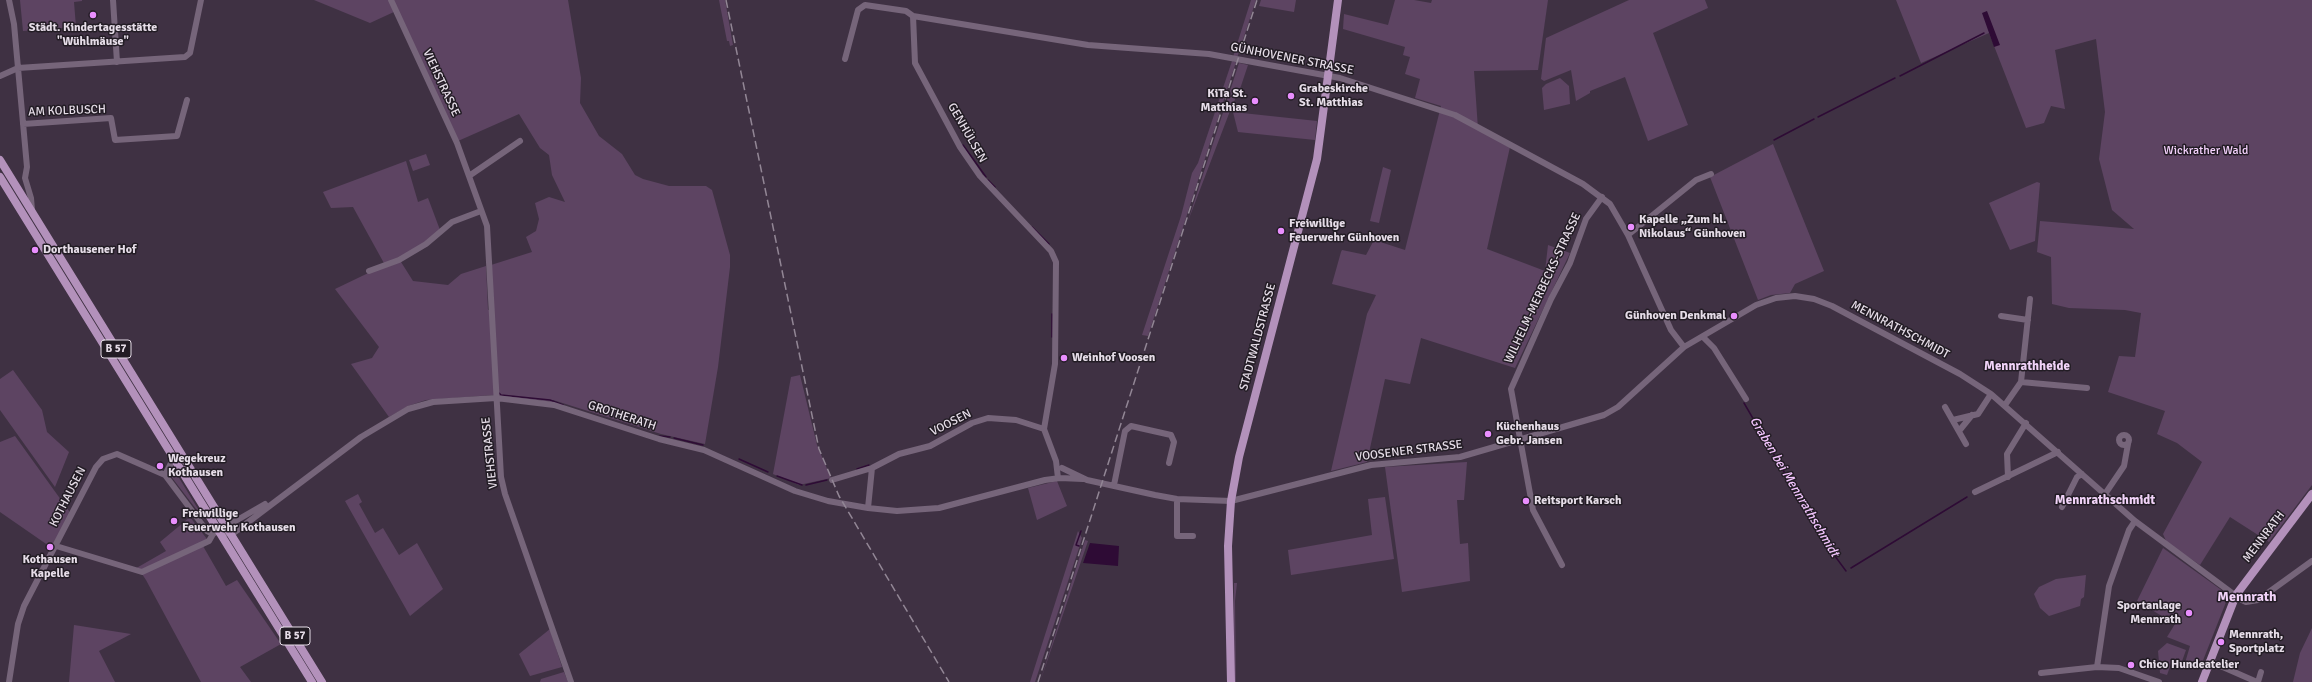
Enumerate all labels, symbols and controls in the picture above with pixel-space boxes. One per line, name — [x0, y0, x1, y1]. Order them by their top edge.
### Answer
marker: Städt. Kindertagesstätte "Wühlmäuse" — [88, 10, 98, 20]
place label: Städt. Kindertagesstätte "Wühlmäuse" — [29, 21, 157, 49]
street label: GÜNHOVENER STRASSE — [1229, 40, 1355, 78]
street label: VIEHSTRASSE — [419, 47, 463, 119]
place label: Grabeskirche St. Matthias — [1299, 82, 1368, 110]
place label: KiTa St. Matthias — [1200, 87, 1247, 115]
marker: Grabeskirche St. Matthias — [1286, 91, 1296, 101]
marker: KiTa St. Matthias — [1250, 96, 1260, 106]
street label: GENHÜLSEN — [944, 101, 990, 165]
street label: AM KOLBUSCH — [28, 102, 106, 120]
park label: Wickrather Wald — [2164, 144, 2248, 158]
street label: WILHELM-MERBECKS-STRASSE — [1502, 210, 1584, 366]
place label: Kapelle „Zum hl. Nikolaus“ Günhoven — [1639, 213, 1746, 241]
place label: Freiwillige Feuerwehr Günhoven — [1289, 217, 1399, 245]
marker: Kapelle „Zum hl. Nikolaus“ Günhoven — [1626, 222, 1636, 232]
marker: Freiwillige Feuerwehr Günhoven — [1276, 226, 1286, 236]
place label: Dorthausener Hof — [43, 243, 136, 257]
marker: Dorthausener Hof — [30, 245, 40, 255]
street label: STADTWALDSTRASSE — [1237, 282, 1279, 392]
street label: MENNRATHSCHMIDT — [1848, 298, 1952, 362]
place label: Günhoven Denkmal — [1625, 309, 1726, 323]
marker: Günhoven Denkmal — [1729, 311, 1739, 321]
road number: B 57 — [101, 340, 131, 358]
place label: Weinhof Voosen — [1072, 351, 1155, 365]
marker: Weinhof Voosen — [1059, 353, 1069, 363]
district label: Mennrathheide — [1984, 359, 2070, 375]
street label: GROTHERATH — [586, 398, 658, 434]
street label: VOOSEN — [928, 407, 974, 439]
water label: Graben bei Mennrathschmidt — [1746, 414, 1842, 560]
street label: VIEHSTRASSE — [479, 416, 501, 490]
place label: Küchenhaus Gebr. Jansen — [1496, 420, 1562, 448]
marker: Küchenhaus Gebr. Jansen — [1483, 429, 1493, 439]
street label: VOOSENER STRASSE — [1355, 437, 1463, 465]
place label: Wegekreuz Kothausen — [168, 452, 226, 480]
marker: Wegekreuz Kothausen — [155, 461, 165, 471]
street label: KOTHAUSEN — [47, 465, 89, 529]
district label: Mennrathschmidt — [2055, 493, 2155, 509]
place label: Reitsport Karsch — [1534, 494, 1621, 508]
marker: Reitsport Karsch — [1521, 496, 1531, 506]
place label: Freiwillige Feuerwehr Kothausen — [182, 507, 296, 535]
street label: MENNRATH — [2240, 508, 2288, 566]
marker: Freiwillige Feuerwehr Kothausen — [169, 516, 179, 526]
marker: Kothausen Kapelle — [45, 542, 55, 552]
place label: Kothausen Kapelle — [22, 553, 78, 581]
district label: Mennrath — [2217, 589, 2277, 605]
place label: Sportanlage Mennrath — [2117, 599, 2181, 627]
marker: Sportanlage Mennrath — [2184, 608, 2194, 618]
road number: B 57 — [280, 627, 310, 645]
place label: Mennrath, Sportplatz — [2229, 628, 2284, 656]
marker: Mennrath, Sportplatz — [2216, 637, 2226, 647]
place label: Chico Hundeatelier — [2139, 658, 2239, 672]
marker: Chico Hundeatelier — [2126, 660, 2136, 670]

